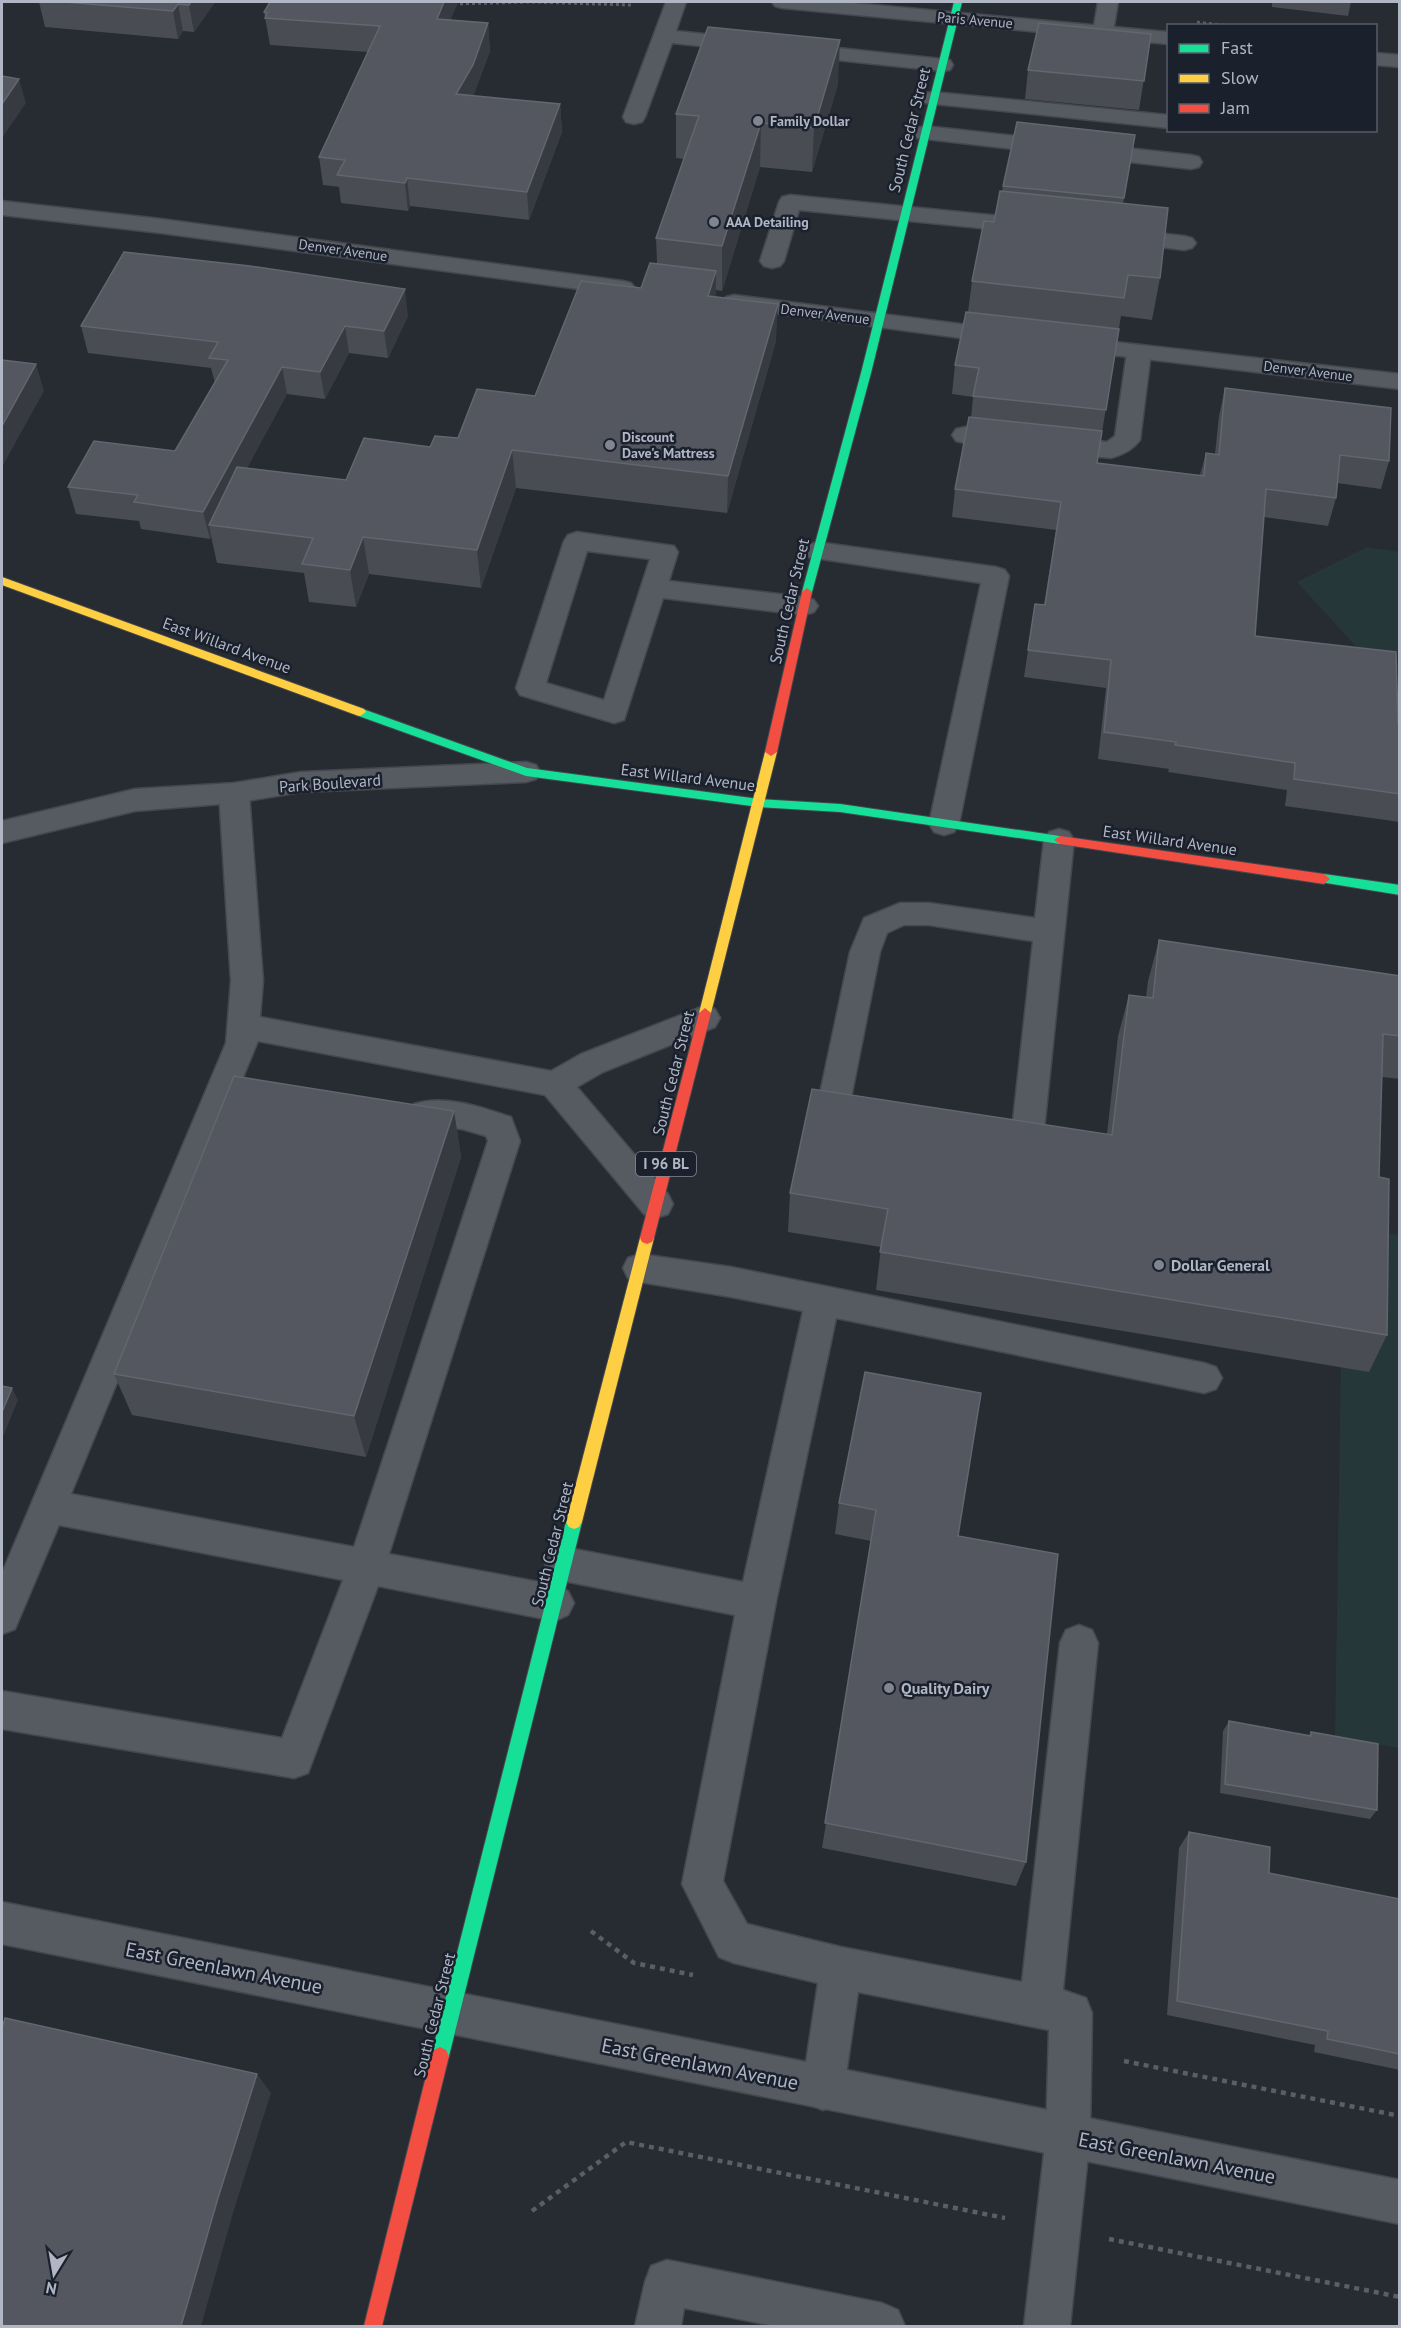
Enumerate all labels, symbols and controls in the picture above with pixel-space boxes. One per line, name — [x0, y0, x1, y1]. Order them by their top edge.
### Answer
street label: Paris Avenue — [937, 8, 1013, 32]
legend — [1167, 24, 1377, 132]
text: Fast — [1221, 36, 1253, 59]
street label: South Cedar Street — [884, 65, 934, 195]
text: Slow — [1221, 66, 1259, 89]
text: Jam — [1220, 96, 1250, 119]
place label: Family Dollar — [770, 112, 850, 130]
marker: Family Dollar — [751, 114, 765, 128]
place label: AAA Detailing — [726, 213, 809, 231]
marker: AAA Detailing — [707, 215, 721, 229]
street label: Denver Avenue — [297, 235, 389, 265]
street label: Denver Avenue — [780, 300, 870, 328]
street label: Denver Avenue — [1263, 357, 1353, 385]
place label: Discount Dave's Mattress — [622, 428, 715, 462]
marker: Discount Dave's Mattress — [603, 438, 617, 452]
street label: South Cedar Street — [765, 536, 813, 666]
street label: East Willard Avenue — [160, 612, 294, 678]
street label: East Willard Avenue — [620, 759, 756, 795]
street label: Park Boulevard — [278, 769, 382, 797]
street label: East Willard Avenue — [1102, 821, 1238, 859]
street label: South Cedar Street — [648, 1008, 698, 1138]
road number: I 96 BL — [636, 1152, 696, 1176]
place label: Dollar General — [1171, 1255, 1270, 1275]
marker: Dollar General — [1152, 1258, 1166, 1272]
street label: South Cedar Street — [527, 1479, 577, 1609]
place label: Quality Dairy — [901, 1678, 990, 1698]
marker: Quality Dairy — [882, 1681, 896, 1695]
street label: East Greenlawn Avenue — [123, 1936, 325, 2000]
street label: South Cedar Street — [409, 1950, 459, 2080]
street label: East Greenlawn Avenue — [599, 2032, 801, 2096]
street label: East Greenlawn Avenue — [1076, 2126, 1278, 2190]
north arrow — [24, 2244, 84, 2304]
text: N — [44, 2278, 58, 2300]

